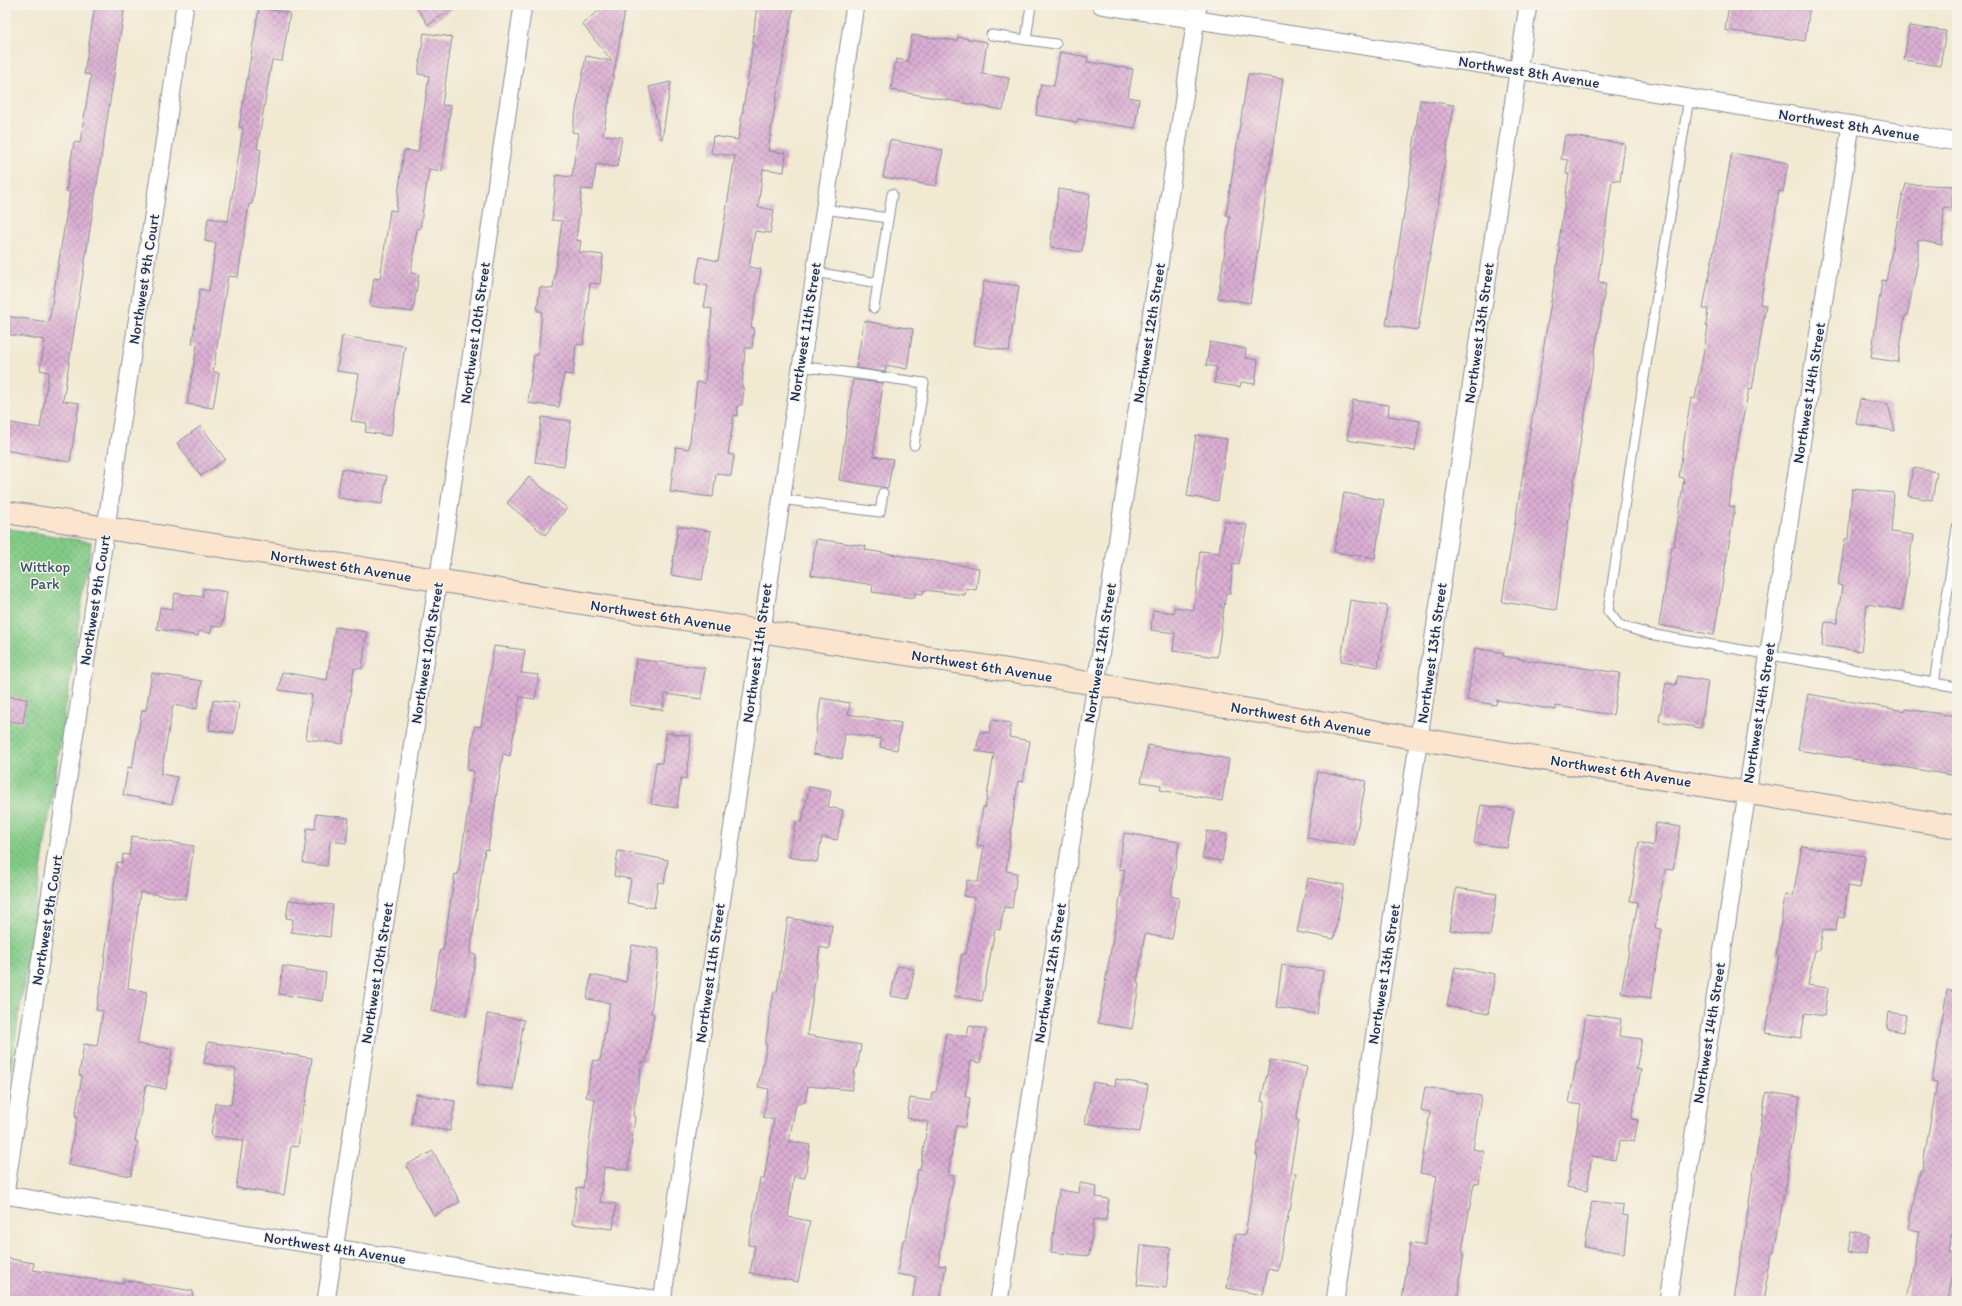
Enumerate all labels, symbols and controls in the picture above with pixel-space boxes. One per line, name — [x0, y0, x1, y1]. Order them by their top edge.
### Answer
street label: Northwest 8th Avenue — [1457, 52, 1601, 92]
street label: Northwest 8th Avenue — [1777, 105, 1921, 145]
street label: Northwest 9th Court — [125, 212, 163, 346]
street label: Northwest 10th Street — [456, 260, 494, 405]
street label: Northwest 11th Street — [785, 261, 825, 403]
street label: Northwest 12th Street — [1129, 261, 1169, 404]
street label: Northwest 13th Street — [1460, 261, 1498, 405]
street label: Northwest 14th Street — [1789, 321, 1829, 465]
street label: Northwest 9th Court — [76, 533, 114, 667]
street label: Northwest 6th Avenue — [269, 546, 413, 586]
park label: Wittkop Park — [20, 558, 70, 593]
street label: Northwest 10th Street — [407, 581, 447, 725]
street label: Northwest 12th Street — [1080, 581, 1120, 724]
street label: Northwest 13th Street — [1413, 581, 1451, 725]
street label: Northwest 11th Street — [738, 582, 776, 724]
street label: Northwest 6th Avenue — [589, 596, 733, 636]
street label: Northwest 14th Street — [1739, 641, 1779, 785]
street label: Northwest 6th Avenue — [910, 646, 1054, 686]
street label: Northwest 6th Avenue — [1229, 698, 1373, 740]
street label: Northwest 6th Avenue — [1549, 751, 1693, 791]
street label: Northwest 9th Court — [28, 853, 66, 987]
street label: Northwest 10th Street — [357, 901, 397, 1045]
street label: Northwest 12th Street — [1030, 901, 1070, 1044]
street label: Northwest 11th Street — [691, 902, 729, 1044]
street label: Northwest 13th Street — [1364, 902, 1404, 1046]
street label: Northwest 14th Street — [1689, 961, 1729, 1105]
street label: Northwest 4th Avenue — [263, 1228, 407, 1268]

